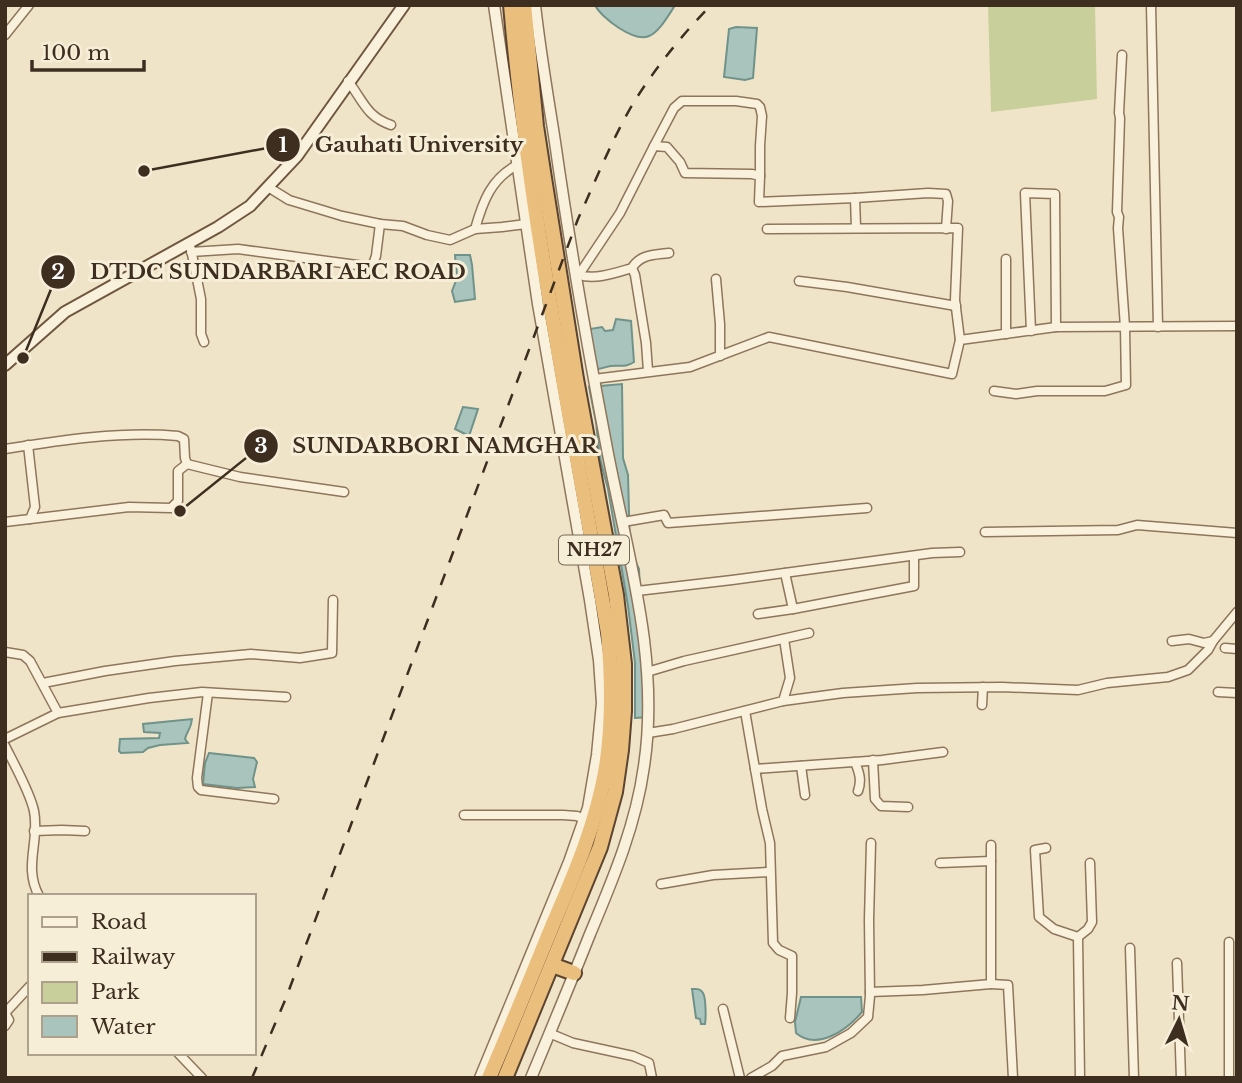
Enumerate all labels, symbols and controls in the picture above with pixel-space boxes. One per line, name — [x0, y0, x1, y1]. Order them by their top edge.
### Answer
scale bar — [32, 28, 144, 72]
text: 100 m — [42, 40, 110, 66]
callout: Gauhati University — [266, 124, 537, 166]
text: 1 — [278, 132, 288, 158]
text: Gauhati University — [315, 132, 524, 158]
callout: DTDC SUNDARBARI AEC ROAD — [41, 251, 480, 293]
text: 2 — [51, 259, 65, 285]
text: DTDC SUNDARBARI AEC ROAD — [90, 259, 466, 285]
callout: SUNDARBORI NAMGHAR — [243, 425, 612, 467]
text: 3 — [254, 433, 268, 459]
text: SUNDARBORI NAMGHAR — [292, 433, 599, 459]
road number: NH27 — [559, 536, 629, 564]
legend — [28, 894, 256, 1055]
text: Road — [91, 909, 147, 935]
text: Railway — [91, 944, 176, 970]
text: Park — [91, 979, 140, 1005]
north arrow — [1144, 985, 1214, 1055]
text: N — [1171, 991, 1190, 1016]
text: Water — [90, 1014, 155, 1040]

